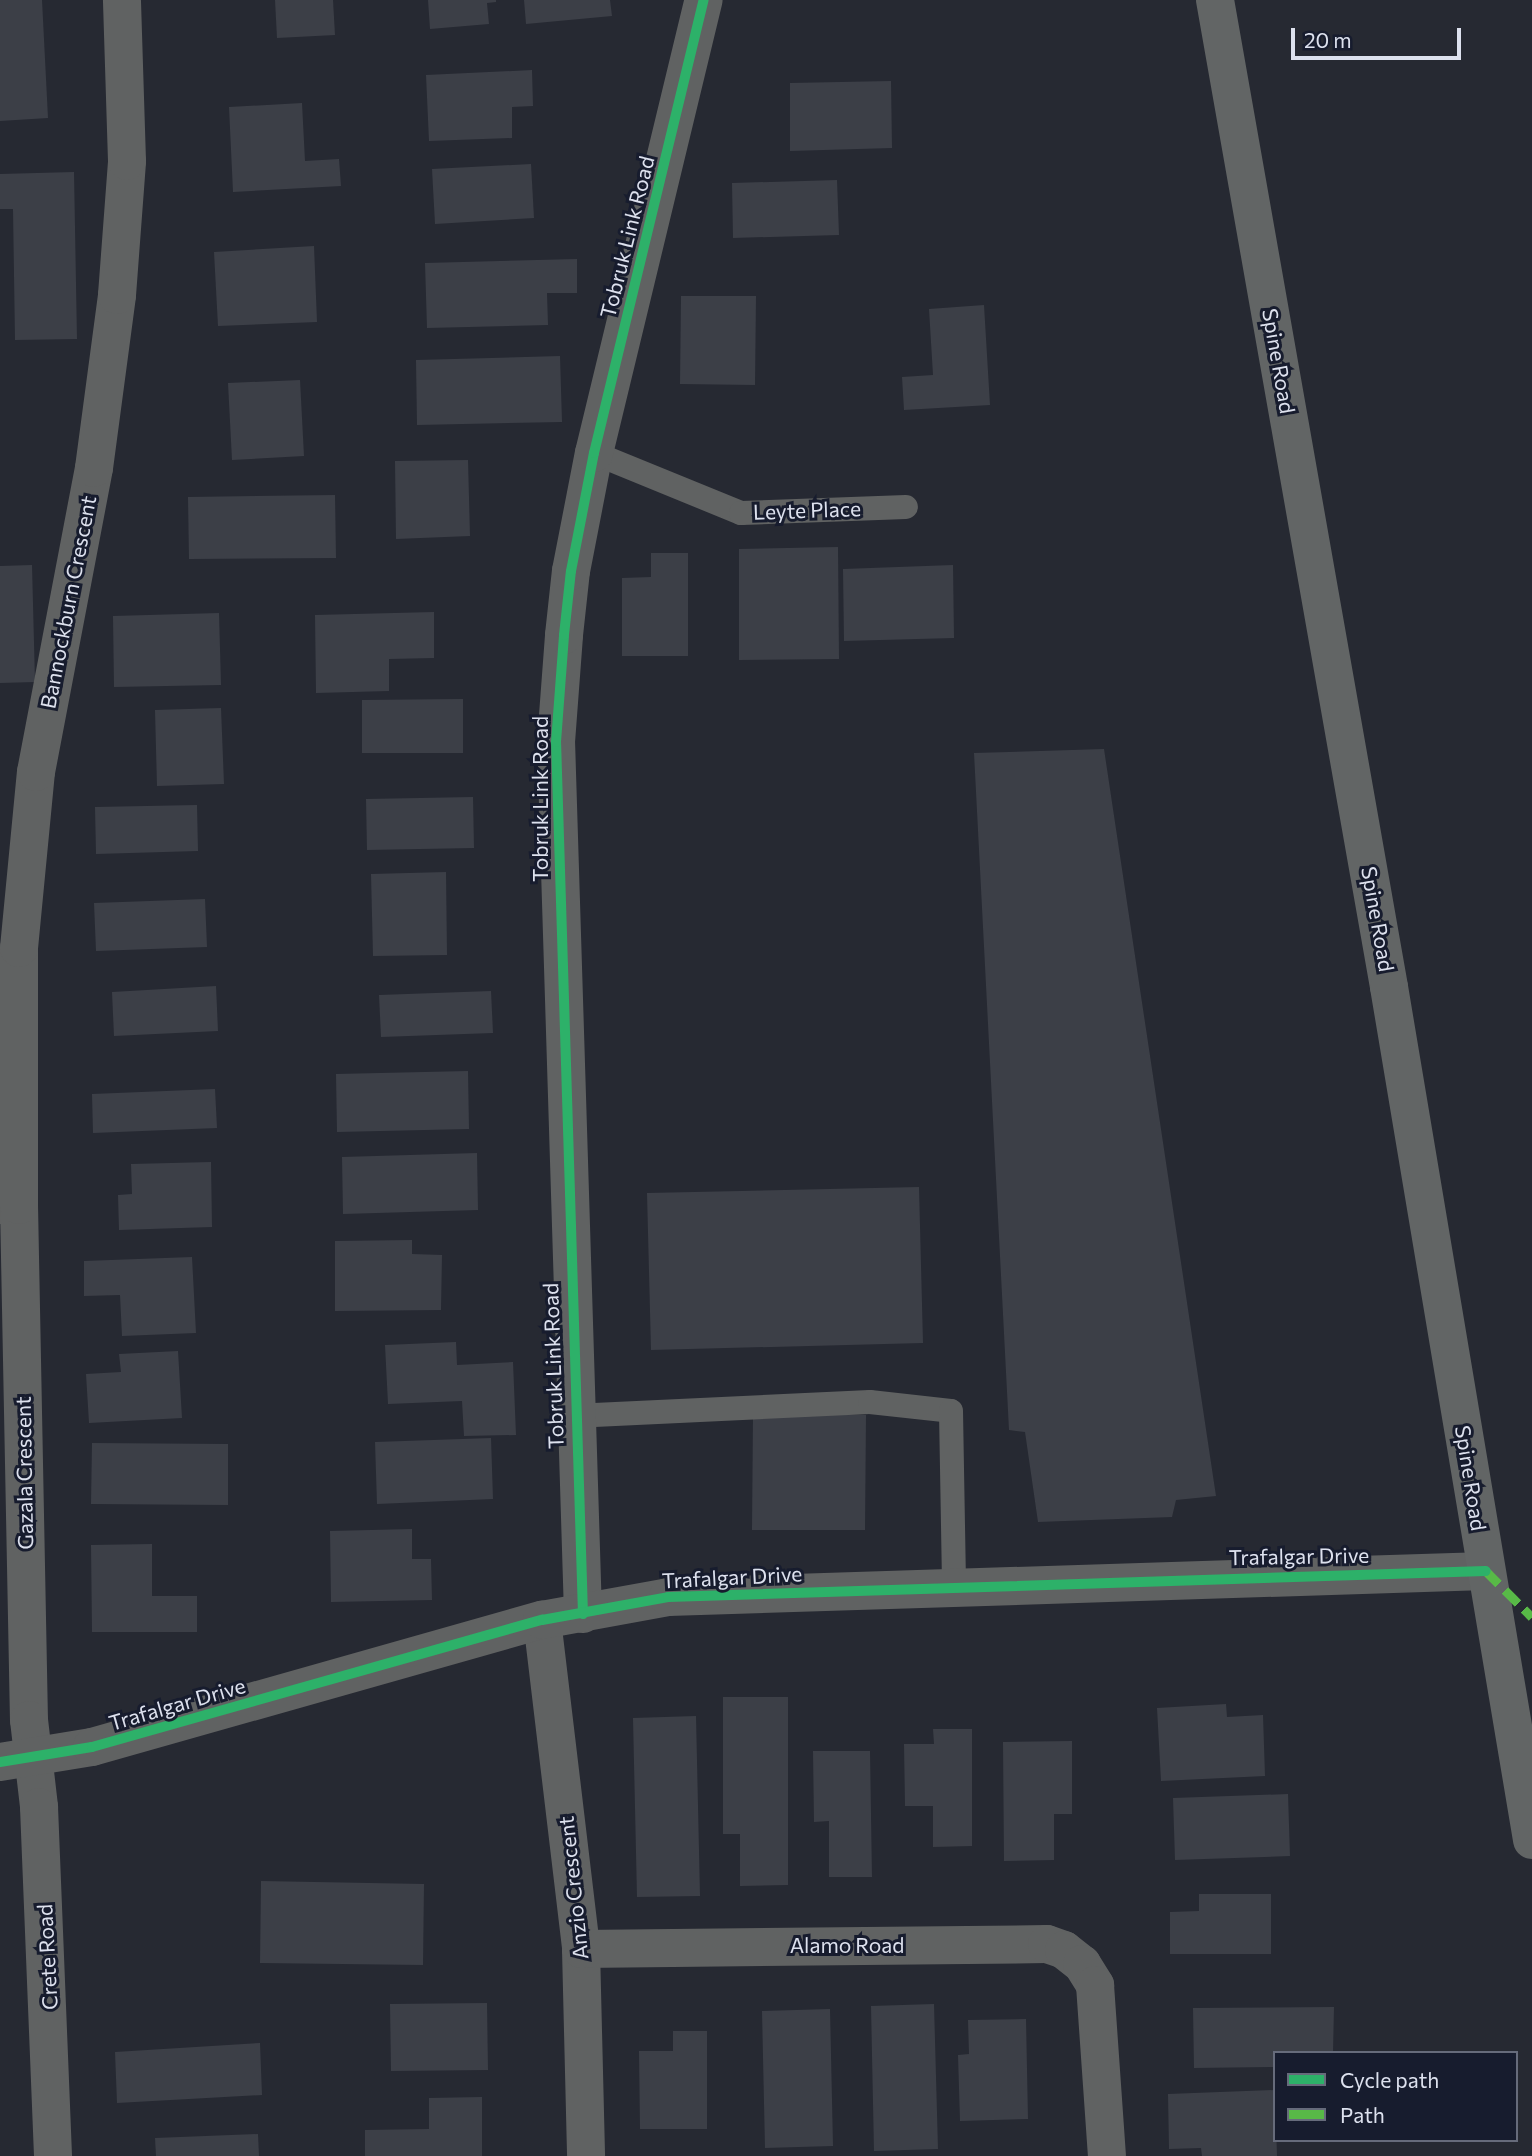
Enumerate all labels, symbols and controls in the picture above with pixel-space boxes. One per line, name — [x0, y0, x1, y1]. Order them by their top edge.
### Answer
scale bar — [1294, 14, 1464, 58]
text: 20 m — [1304, 27, 1352, 52]
street label: Tobruk Link Road — [595, 153, 659, 321]
street label: Spine Road — [1257, 306, 1301, 416]
street label: Bannockburn Crescent — [35, 493, 101, 711]
street label: Leyte Place — [752, 496, 862, 524]
street label: Tobruk Link Road — [527, 716, 553, 882]
street label: Spine Road — [1356, 864, 1400, 974]
street label: Tobruk Link Road — [538, 1282, 568, 1450]
street label: Gazala Crescent — [10, 1396, 38, 1550]
street label: Spine Road — [1450, 1424, 1492, 1532]
street label: Trafalgar Drive — [1228, 1542, 1370, 1570]
street label: Trafalgar Drive — [661, 1561, 803, 1593]
street label: Trafalgar Drive — [106, 1673, 248, 1735]
street label: Anzio Crescent — [553, 1815, 593, 1961]
street label: Crete Road — [32, 1903, 62, 2011]
street label: Alamo Road — [790, 1932, 904, 1958]
legend — [1273, 2051, 1518, 2142]
text: Cycle path — [1340, 2067, 1439, 2092]
text: Path — [1340, 2102, 1385, 2127]

